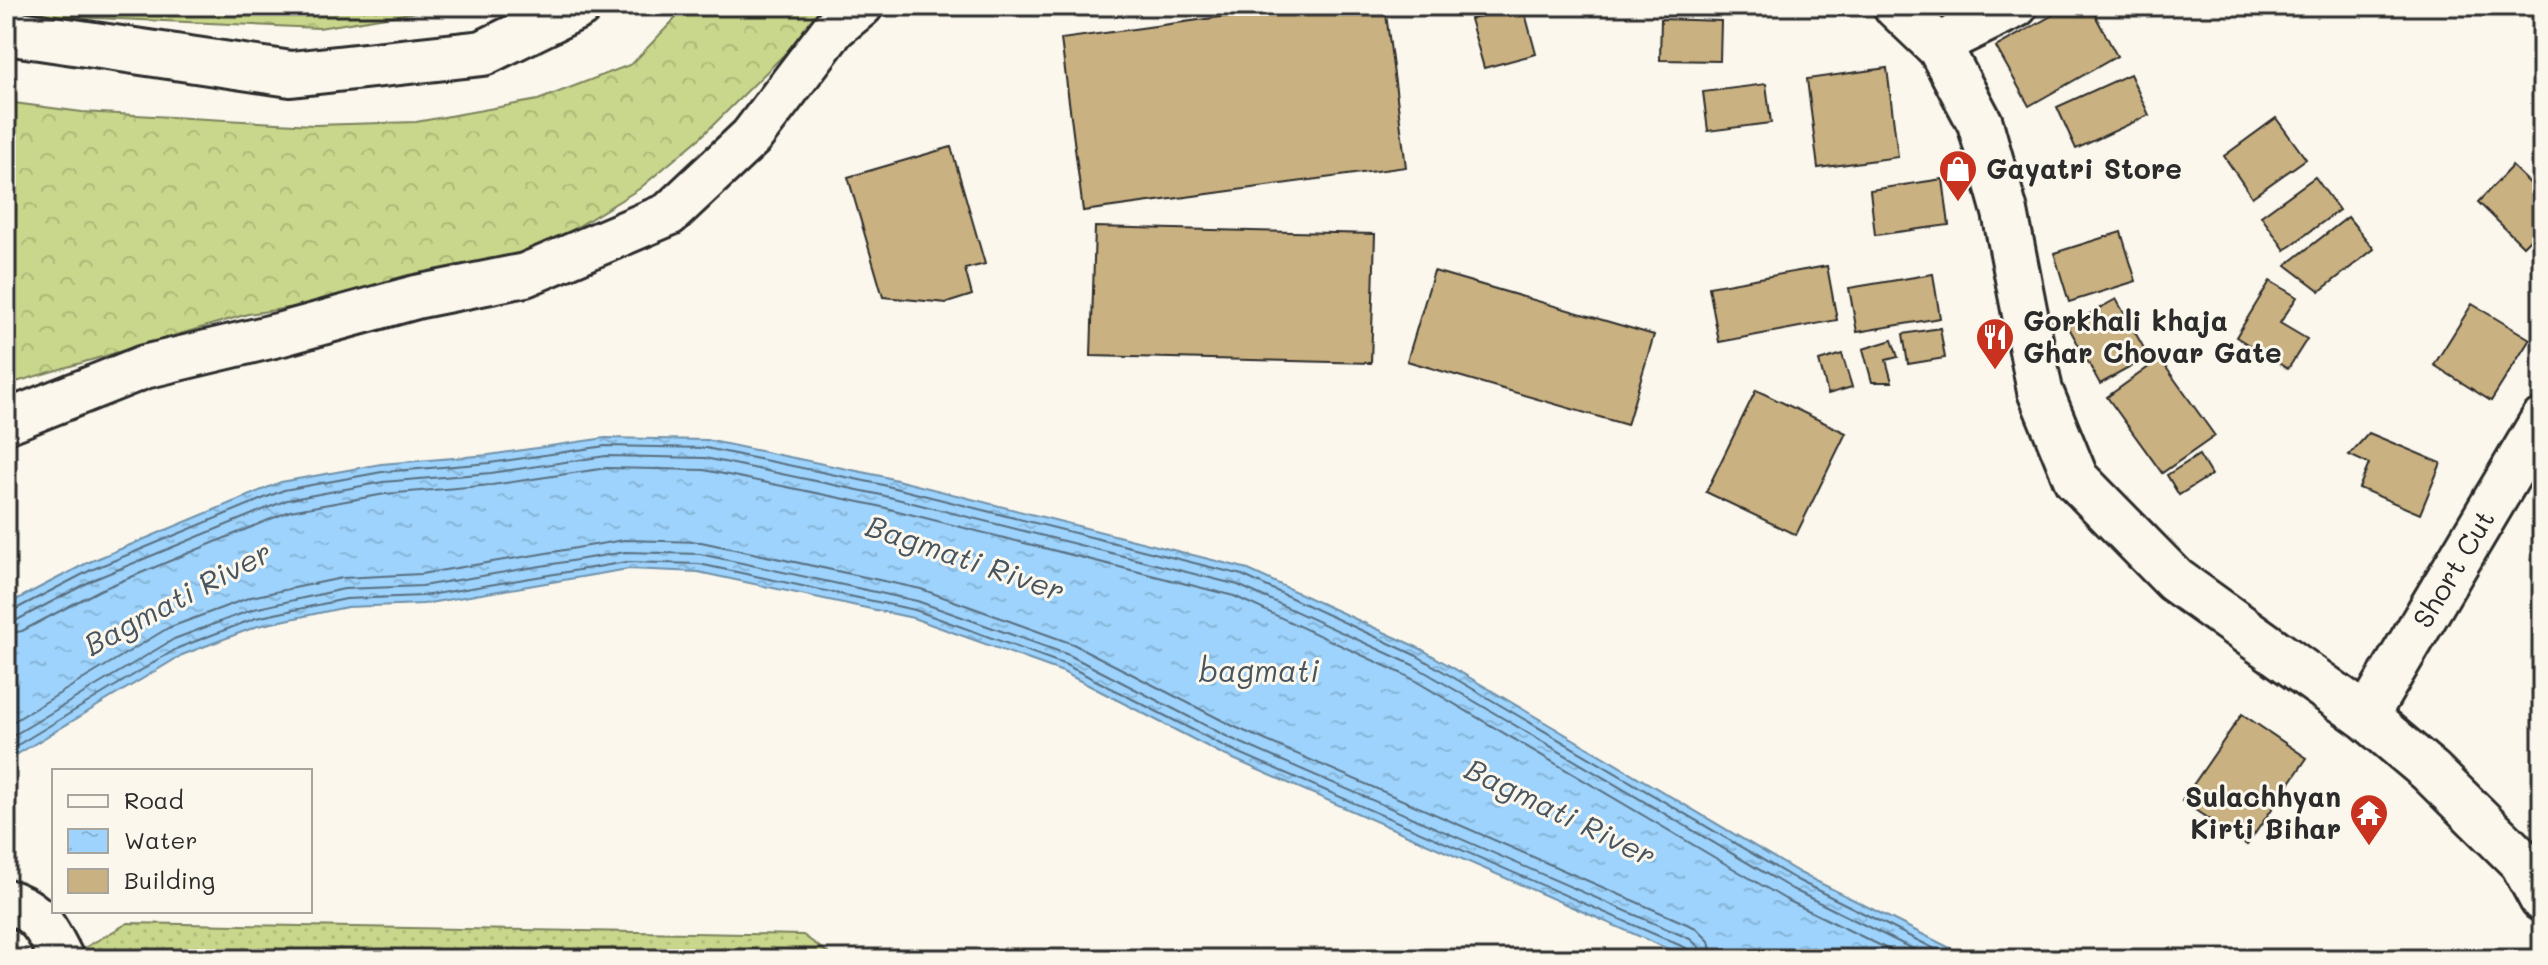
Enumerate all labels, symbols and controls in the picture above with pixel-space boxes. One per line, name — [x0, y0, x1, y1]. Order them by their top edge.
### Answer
shop icon: Gayatri Store — [1937, 148, 1979, 203]
place label: Gayatri Store — [1986, 150, 2182, 187]
place label: Gorkhali khaja Ghar Chovar Gate — [2023, 302, 2282, 370]
restaurant icon: Gorkhali khaja Ghar Chovar Gate — [1974, 316, 2016, 371]
street label: Short Cut — [2404, 503, 2502, 634]
water label: Bagmati River — [861, 504, 1070, 610]
water label: Bagmati River — [76, 531, 278, 664]
water label: bagmati — [1198, 650, 1320, 690]
water label: Bagmati River — [1459, 748, 1663, 875]
legend — [52, 769, 312, 913]
place label: Sulachhyan Kirti Bihar — [2185, 778, 2341, 846]
text: Road — [124, 784, 184, 815]
temple icon: Sulachhyan Kirti Bihar — [2348, 792, 2390, 847]
text: Water — [124, 824, 198, 855]
text: Building — [124, 864, 215, 895]

